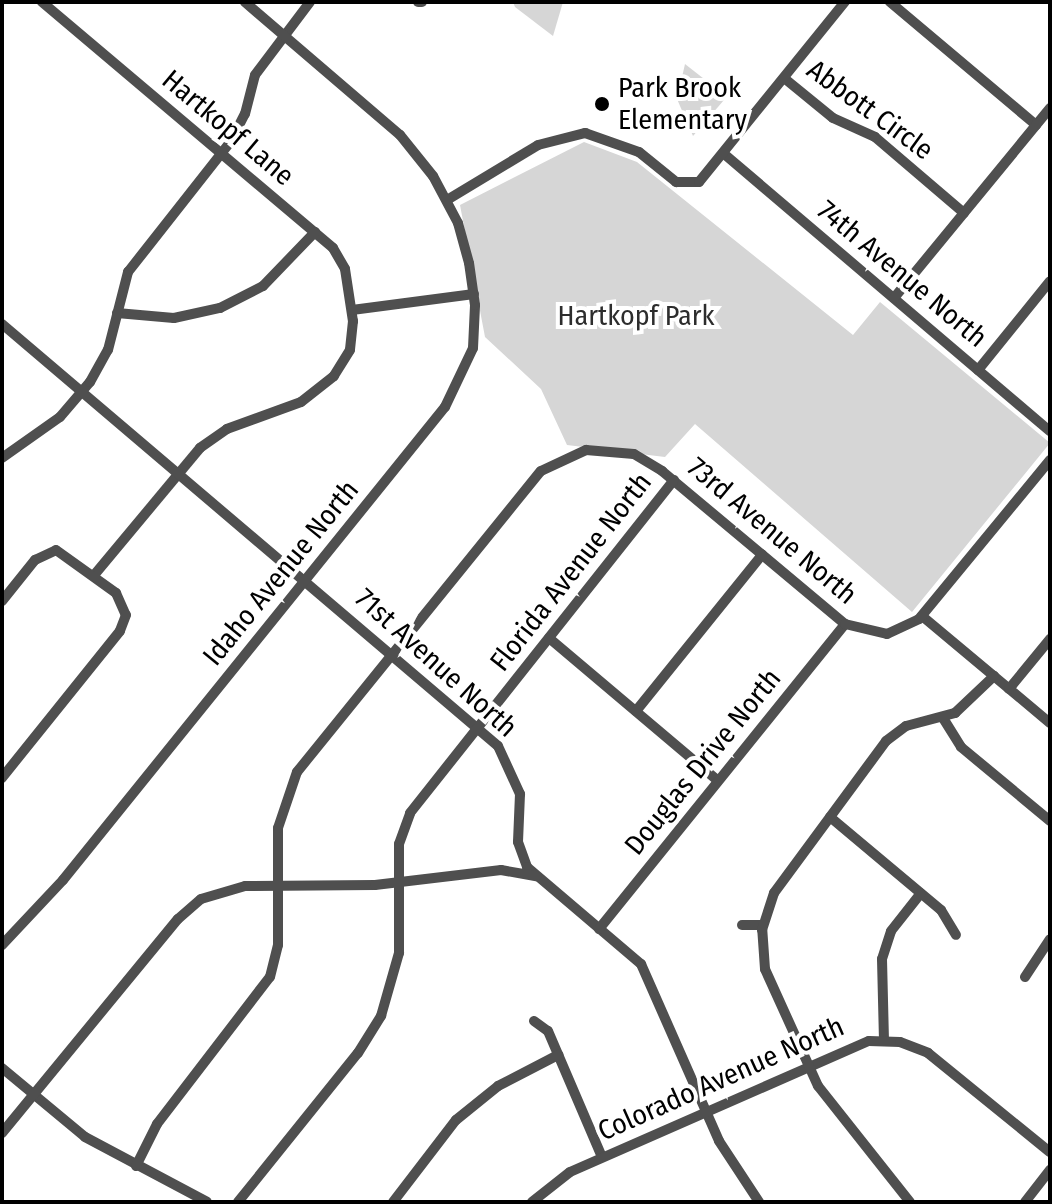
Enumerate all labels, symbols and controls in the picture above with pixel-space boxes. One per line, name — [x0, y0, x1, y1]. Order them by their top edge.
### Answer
street label: Abbott Circle — [800, 53, 940, 167]
street label: Hartkopf Lane — [155, 63, 301, 193]
place label: Park Brook Elementary — [618, 71, 747, 137]
marker: Park Brook Elementary — [593, 95, 611, 113]
street label: 74th Avenue North — [811, 193, 993, 355]
park label: Hartkopf Park — [558, 299, 714, 333]
street label: 73rd Avenue North — [681, 450, 863, 612]
street label: Florida Avenue North — [483, 466, 659, 678]
street label: Idaho Avenue North — [196, 474, 366, 672]
street label: 71st Avenue North — [348, 582, 524, 744]
street label: Douglas Drive North — [618, 662, 788, 862]
street label: Colorado Avenue North — [593, 1010, 849, 1148]

